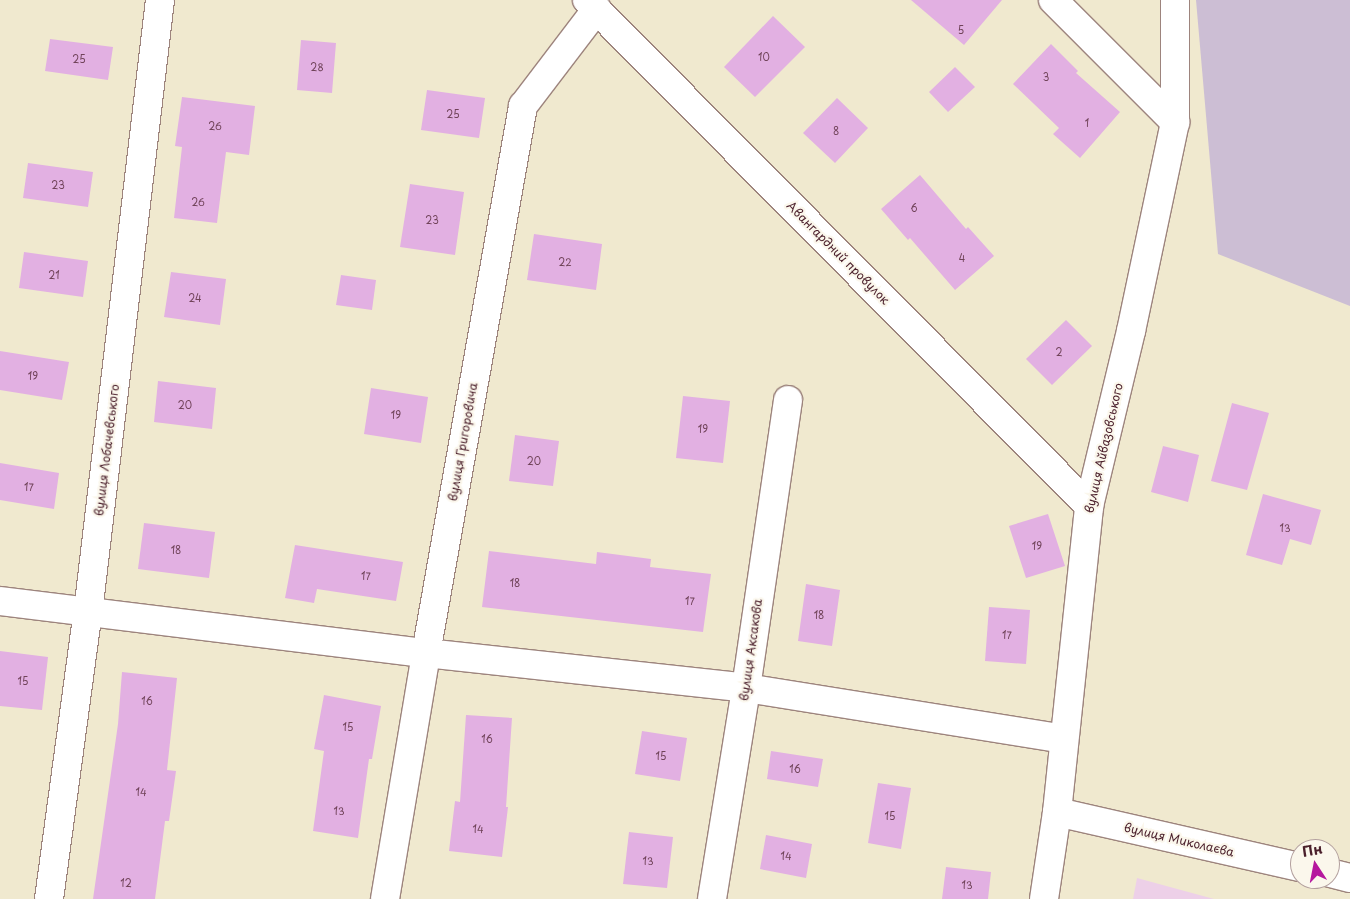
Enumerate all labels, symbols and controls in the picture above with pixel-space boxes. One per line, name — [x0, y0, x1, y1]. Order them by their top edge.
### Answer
house number: 5 — [958, 24, 964, 36]
house number: 10 — [758, 51, 770, 63]
house number: 25 — [72, 53, 86, 65]
house number: 28 — [310, 61, 324, 73]
house number: 3 — [1043, 71, 1049, 83]
house number: 25 — [446, 108, 460, 120]
house number: 1 — [1085, 117, 1089, 129]
house number: 26 — [208, 120, 222, 132]
house number: 8 — [833, 125, 839, 137]
house number: 23 — [51, 179, 65, 191]
house number: 26 — [191, 196, 205, 208]
street label: Авангардний провулок — [784, 199, 892, 307]
house number: 6 — [910, 202, 918, 214]
house number: 23 — [425, 214, 439, 226]
house number: 4 — [959, 252, 965, 264]
house number: 22 — [558, 256, 572, 268]
house number: 21 — [48, 269, 60, 281]
house number: 24 — [188, 292, 202, 304]
house number: 2 — [1055, 346, 1063, 358]
house number: 19 — [28, 370, 38, 382]
street label: вулиця Григоровича — [446, 382, 480, 502]
street label: вулиця Айвазовського — [1082, 382, 1126, 514]
street label: вулиця Лобачевського — [92, 383, 122, 517]
house number: 20 — [178, 399, 192, 411]
house number: 19 — [391, 409, 401, 421]
house number: 19 — [698, 423, 708, 435]
house number: 20 — [527, 455, 541, 467]
house number: 17 — [24, 481, 34, 493]
house number: 13 — [1279, 522, 1291, 534]
house number: 19 — [1032, 540, 1042, 552]
house number: 18 — [171, 544, 181, 556]
house number: 17 — [361, 570, 371, 582]
house number: 18 — [510, 577, 520, 589]
house number: 17 — [685, 595, 695, 607]
street label: вулиця Аксакова — [737, 598, 765, 702]
house number: 18 — [814, 609, 824, 621]
house number: 17 — [1002, 629, 1012, 641]
house number: 15 — [18, 675, 28, 687]
house number: 16 — [141, 695, 153, 707]
house number: 15 — [343, 721, 353, 733]
house number: 16 — [481, 733, 493, 745]
house number: 15 — [656, 750, 666, 762]
house number: 16 — [789, 763, 801, 775]
house number: 14 — [135, 786, 147, 798]
house number: 13 — [333, 805, 345, 817]
house number: 15 — [885, 810, 895, 822]
street label: вулиця Миколаєва — [1122, 820, 1236, 860]
house number: 14 — [472, 823, 484, 835]
text: Пн — [1300, 838, 1324, 862]
north arrow — [1290, 839, 1340, 889]
house number: 14 — [780, 850, 792, 862]
house number: 13 — [642, 855, 654, 867]
house number: 12 — [120, 877, 132, 889]
house number: 13 — [961, 879, 973, 891]

